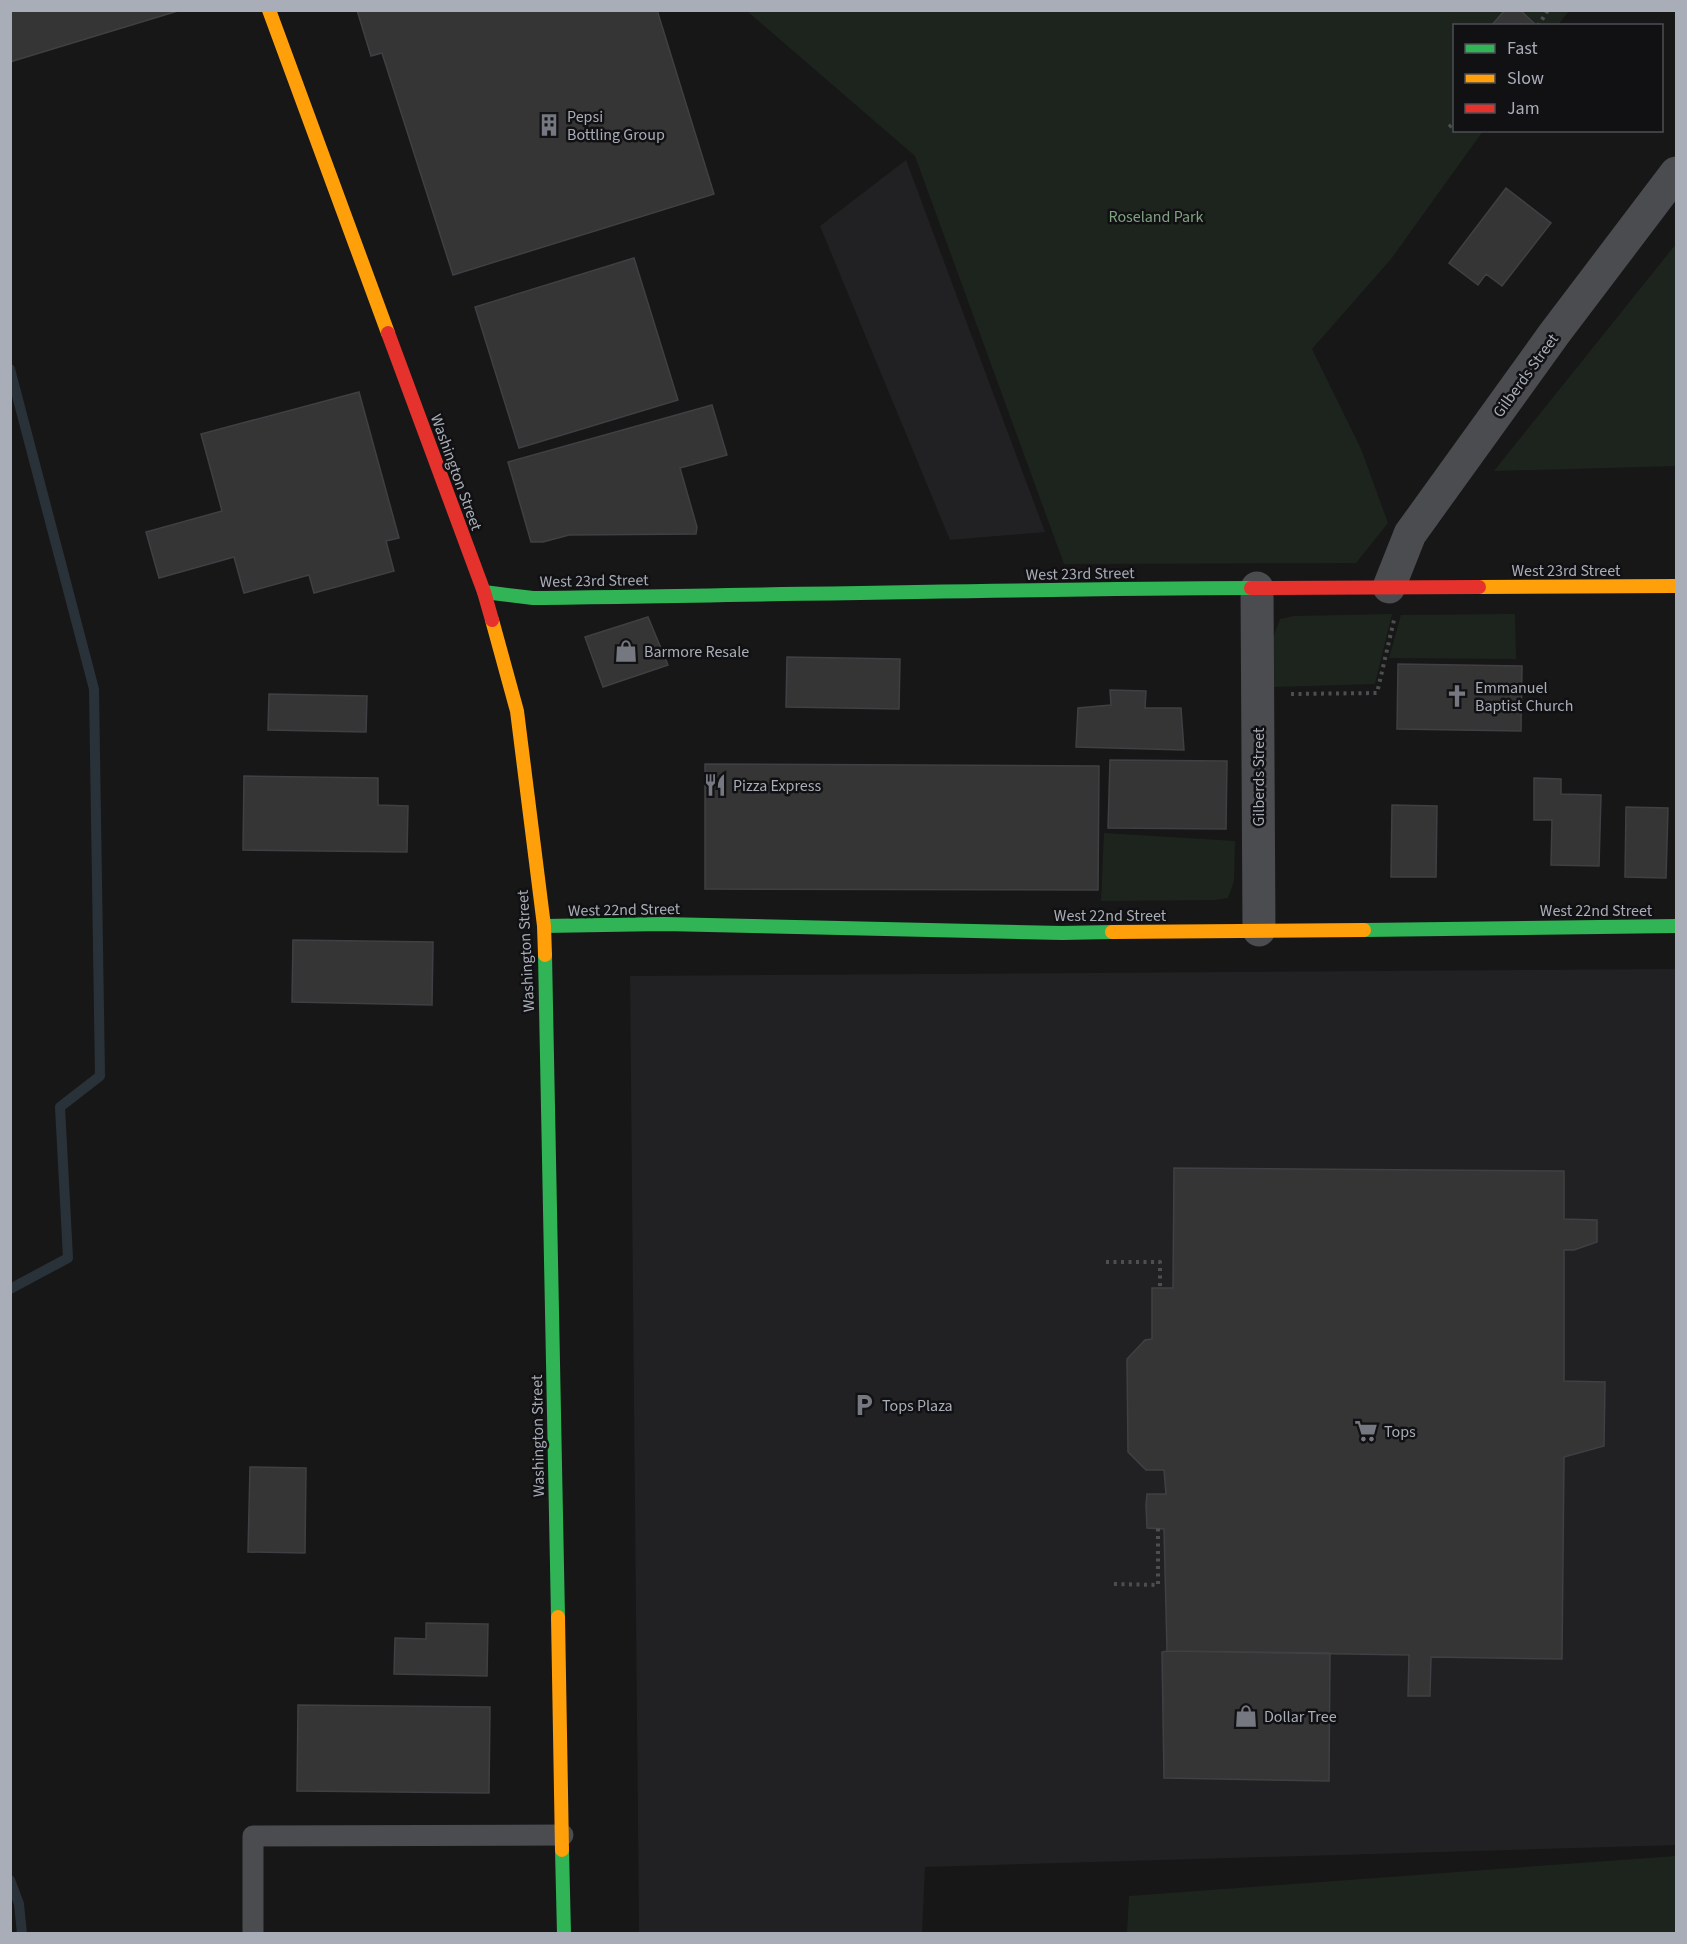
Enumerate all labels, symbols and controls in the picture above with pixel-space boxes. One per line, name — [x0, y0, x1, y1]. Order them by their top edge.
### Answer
legend — [1453, 24, 1663, 132]
text: Fast — [1507, 36, 1538, 61]
text: Slow — [1507, 66, 1544, 91]
text: Jam — [1507, 96, 1540, 121]
place label: Pepsi Bottling Group — [567, 106, 665, 146]
building icon: Pepsi Bottling Group — [536, 112, 562, 138]
park label: Roseland Park — [1108, 206, 1204, 228]
street label: Gilberds Street — [1488, 329, 1564, 422]
street label: Washington Street — [425, 411, 488, 534]
street label: West 23rd Street — [1512, 560, 1621, 582]
street label: West 23rd Street — [1025, 562, 1135, 586]
street label: West 23rd Street — [539, 569, 649, 593]
shop icon: Barmore Resale — [613, 638, 639, 664]
place label: Barmore Resale — [644, 641, 749, 663]
place label: Emmanuel Baptist Church — [1475, 677, 1573, 717]
church icon: Emmanuel Baptist Church — [1444, 683, 1470, 709]
street label: Gilberds Street — [1248, 727, 1270, 826]
restaurant icon: Pizza Express — [702, 772, 728, 798]
place label: Pizza Express — [733, 775, 821, 797]
street label: Washington Street — [512, 889, 540, 1013]
street label: West 22nd Street — [568, 898, 681, 922]
street label: West 22nd Street — [1540, 900, 1653, 922]
street label: West 22nd Street — [1054, 905, 1167, 927]
street label: Washington Street — [526, 1374, 550, 1497]
parking icon: Tops Plaza — [851, 1392, 877, 1418]
place label: Tops Plaza — [882, 1395, 953, 1417]
supermarket icon: Tops — [1353, 1418, 1379, 1444]
place label: Tops — [1384, 1421, 1416, 1443]
shop icon: Dollar Tree — [1233, 1703, 1259, 1729]
place label: Dollar Tree — [1264, 1706, 1337, 1728]

